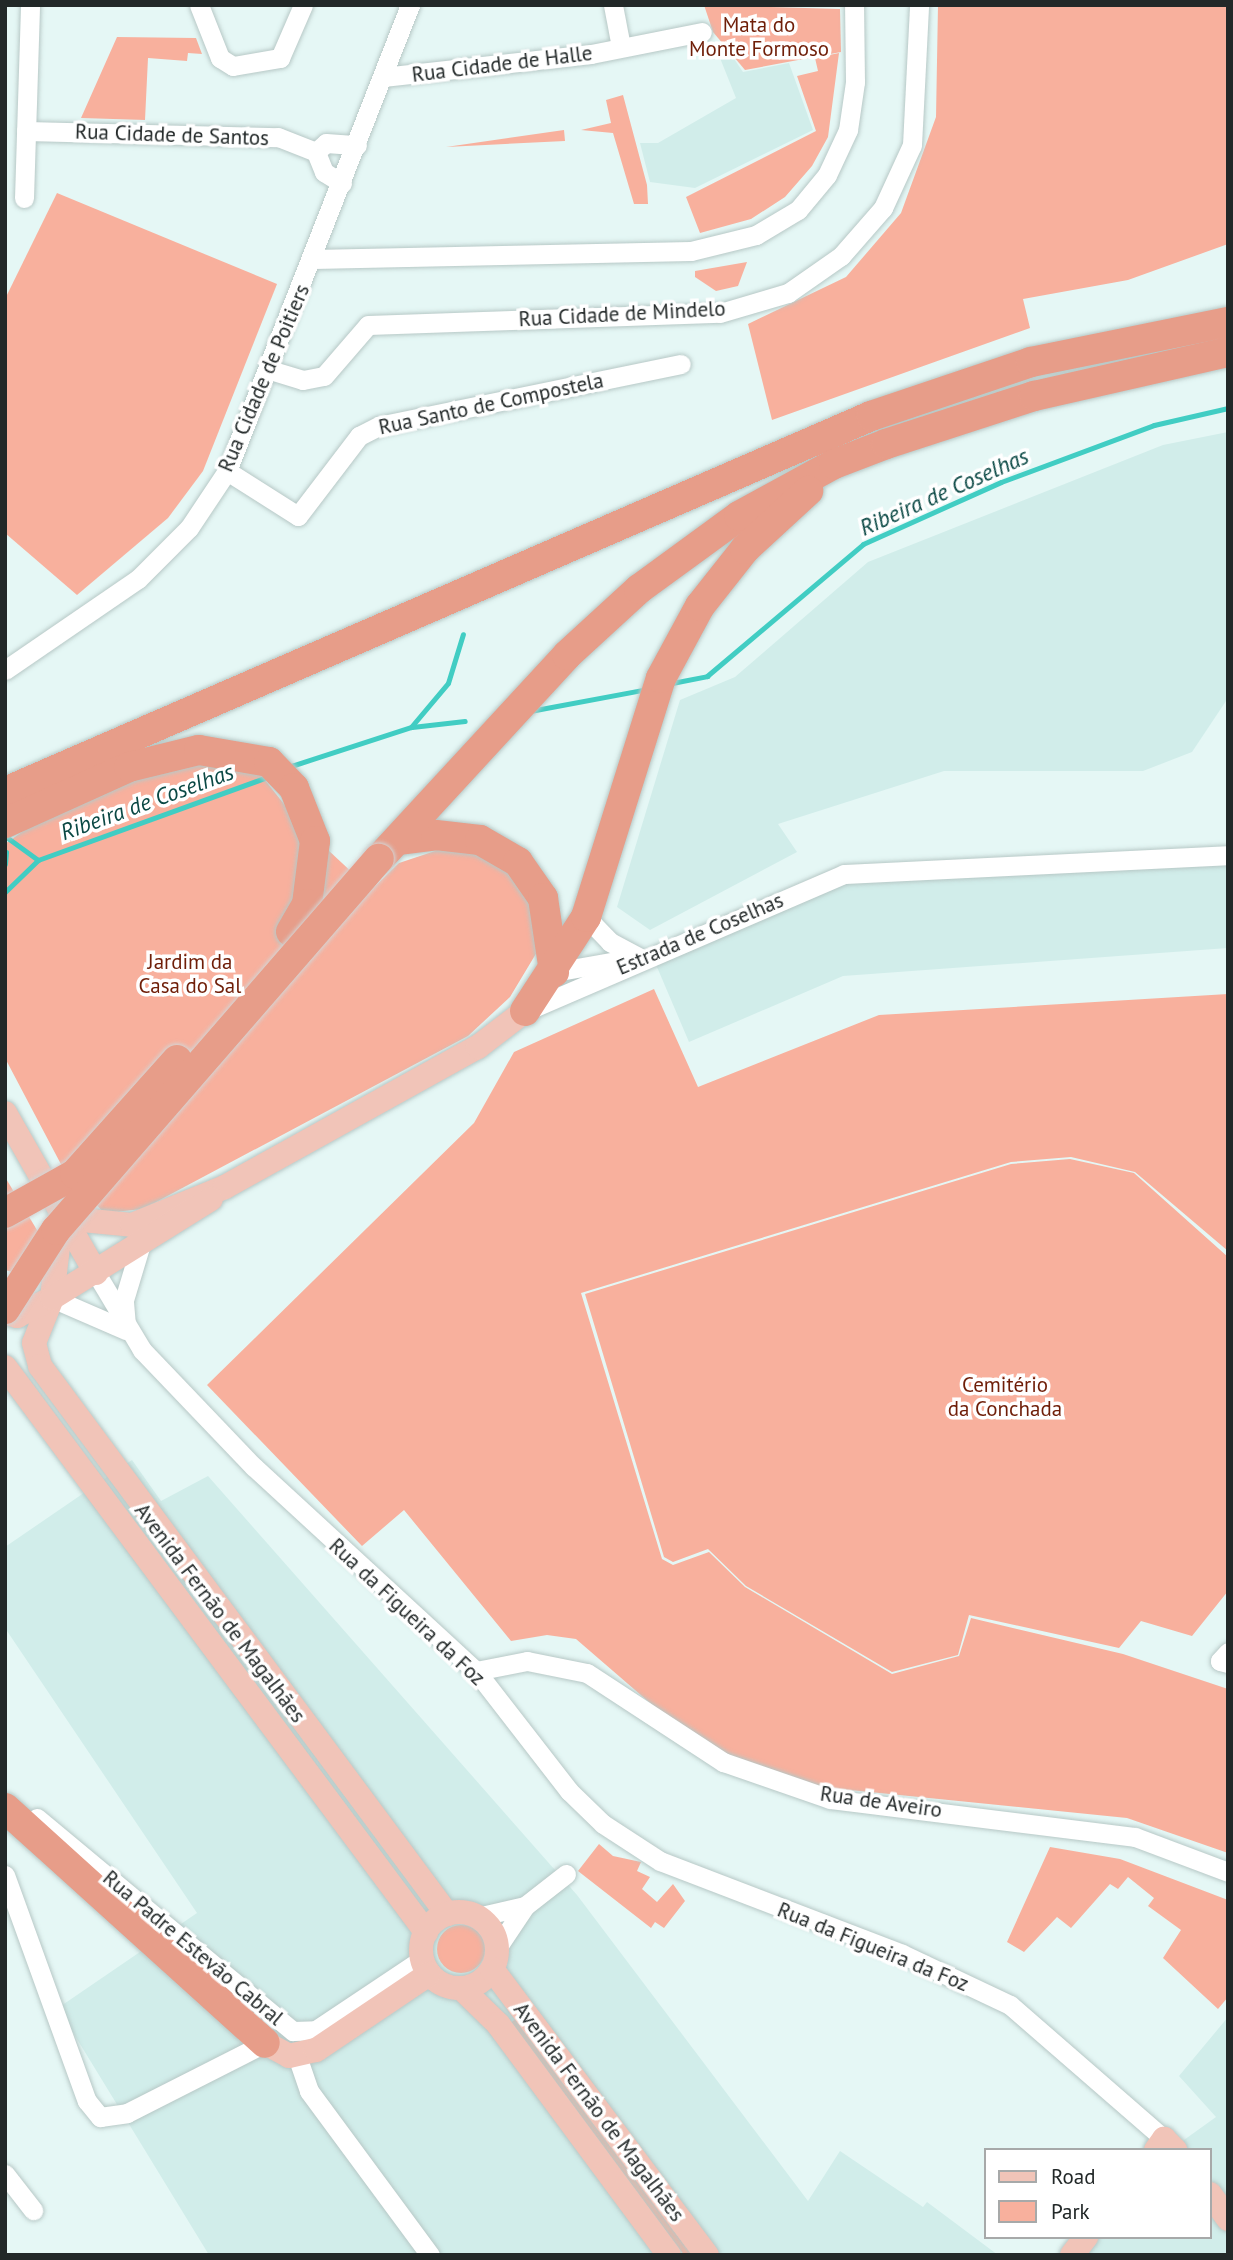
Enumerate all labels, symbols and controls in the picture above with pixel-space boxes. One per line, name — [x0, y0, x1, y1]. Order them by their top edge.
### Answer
park label: Mata do Monte Formoso — [689, 12, 829, 62]
street label: Rua Cidade de Halle — [410, 40, 594, 88]
street label: Rua Cidade de Santos — [75, 119, 269, 151]
street label: Rua Cidade de Poitiers — [213, 280, 315, 476]
street label: Rua Cidade de Mindelo — [518, 296, 726, 332]
street label: Rua Santo de Compostela — [376, 368, 606, 440]
water label: Ribeira de Coselhas — [855, 442, 1033, 542]
water label: Ribeira de Coselhas — [57, 758, 237, 846]
street label: Estrada de Coselhas — [613, 888, 787, 980]
park label: Jardim da Casa do Sal — [139, 949, 241, 999]
park label: Cemitério da Conchada — [948, 1372, 1062, 1422]
street label: Avenida Fernão de Magalhães — [129, 1498, 311, 1728]
street label: Rua da Figueira da Foz — [324, 1533, 490, 1691]
street label: Rua de Aveiro — [818, 1781, 944, 1823]
street label: Rua Padre Estevão Cabral — [98, 1865, 288, 2031]
street label: Rua da Figueira da Foz — [774, 1897, 972, 1997]
street label: Avenida Fernão de Magalhães — [508, 1997, 690, 2227]
legend — [984, 2148, 1212, 2239]
text: Road — [1051, 2163, 1095, 2190]
text: Park — [1051, 2198, 1090, 2225]

